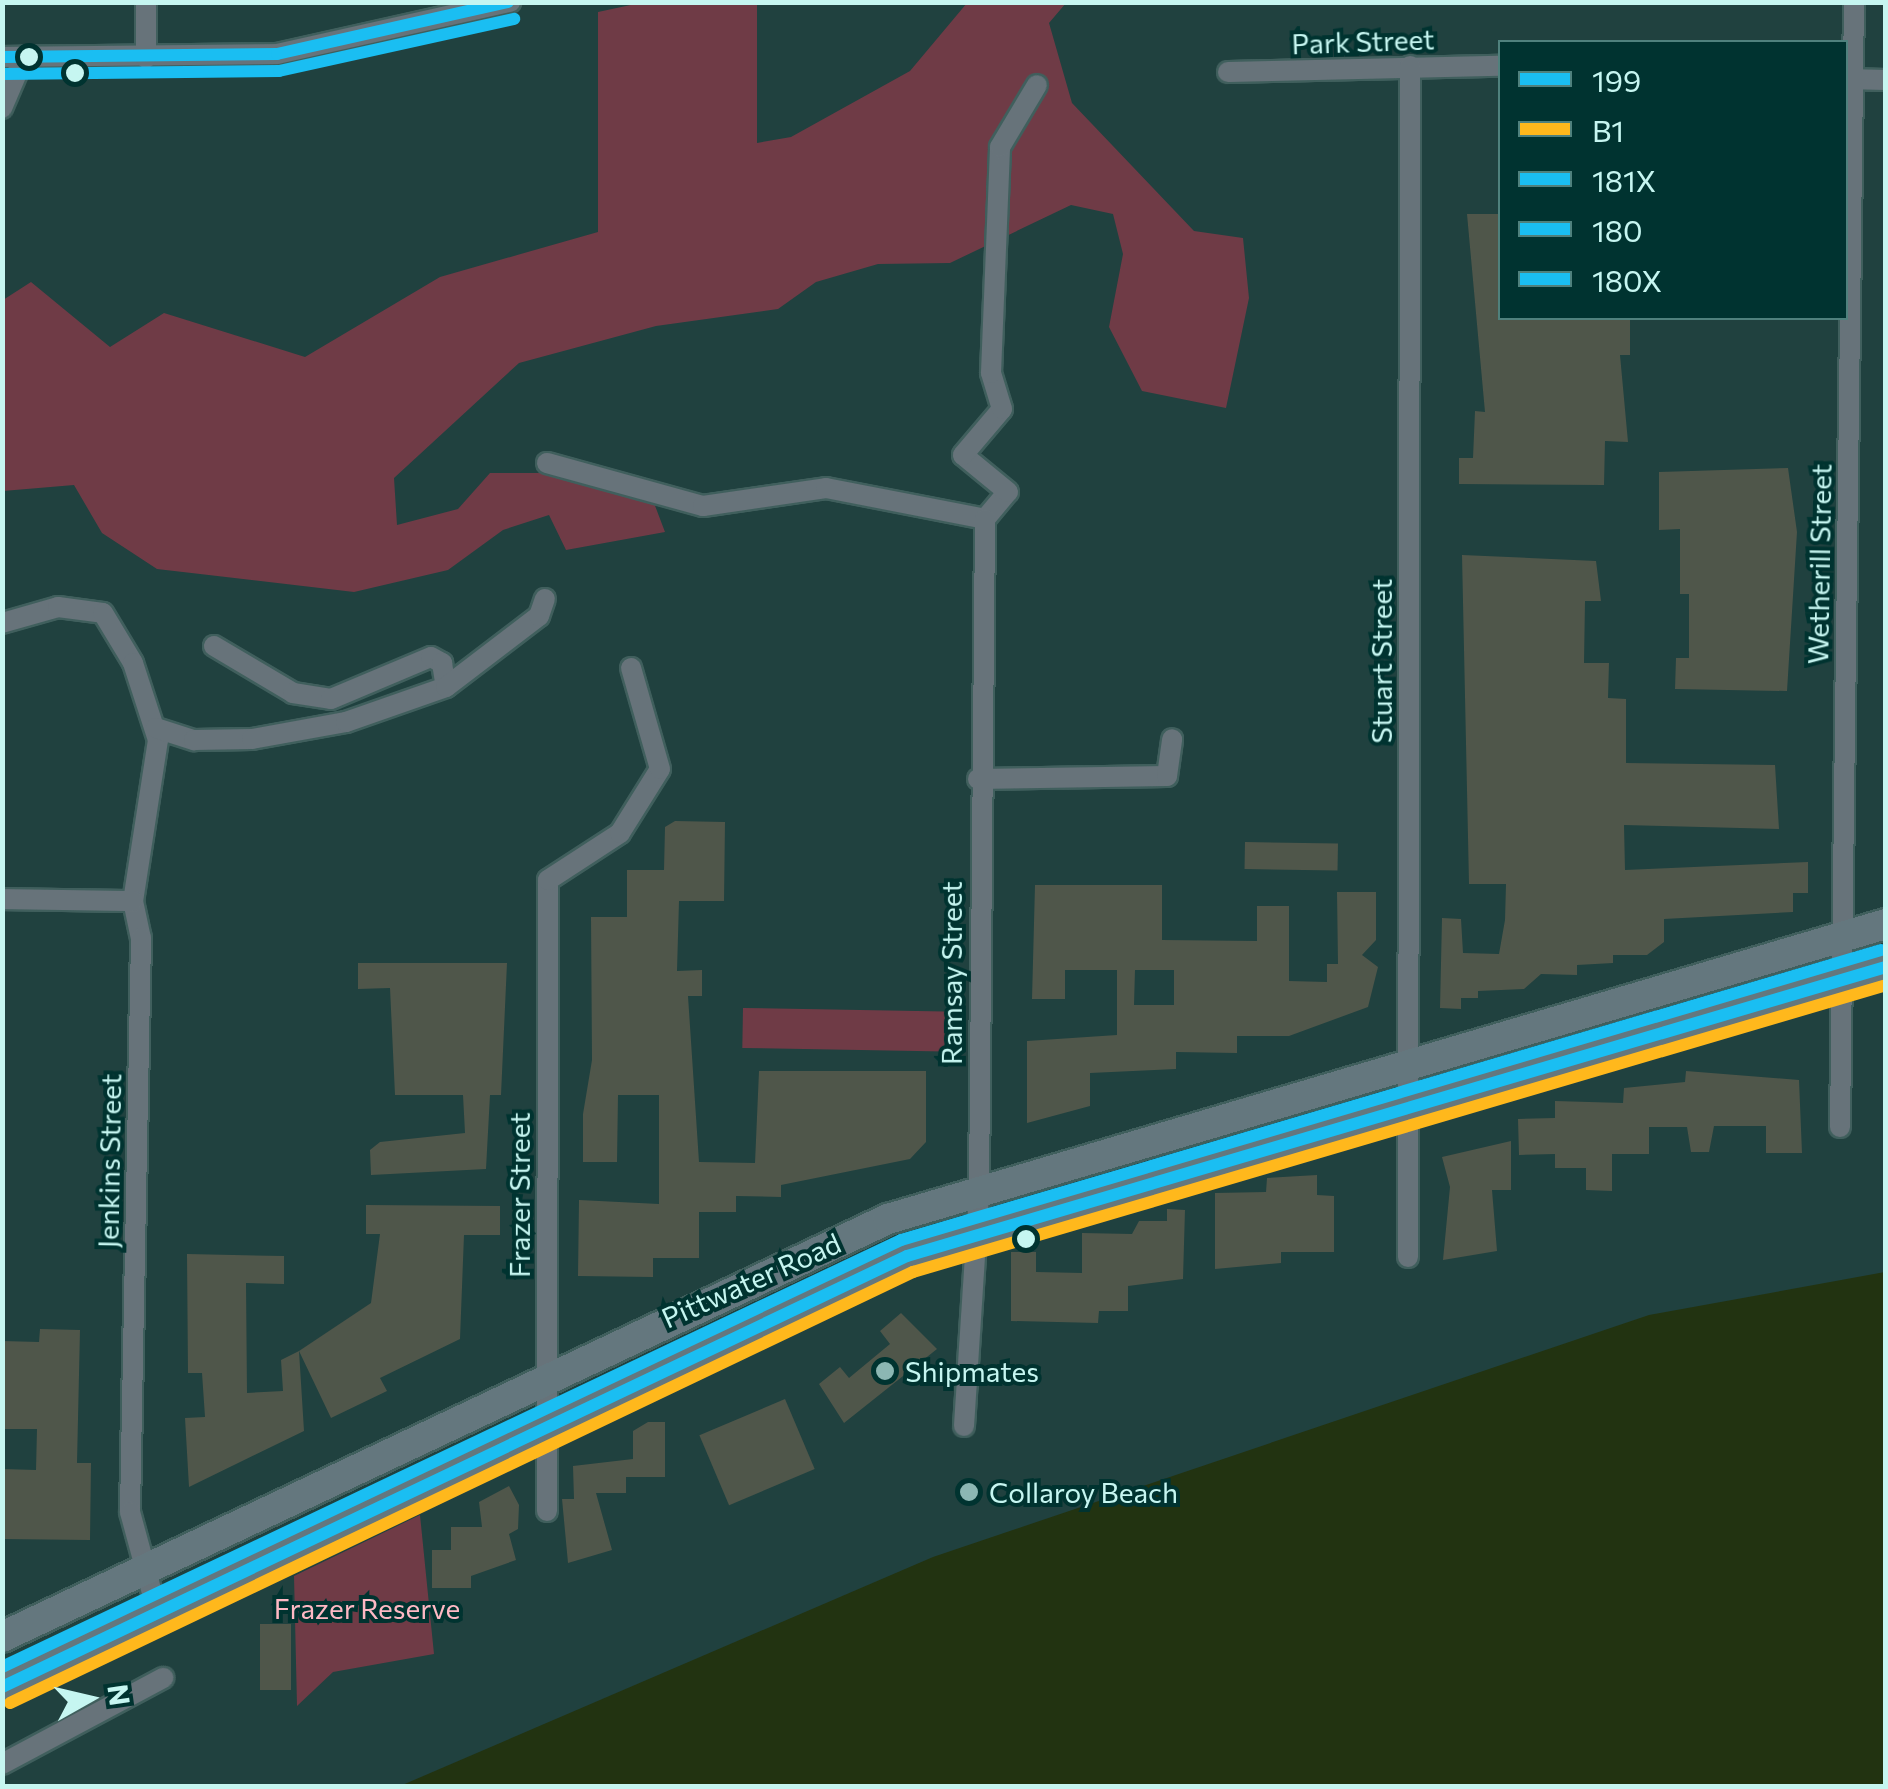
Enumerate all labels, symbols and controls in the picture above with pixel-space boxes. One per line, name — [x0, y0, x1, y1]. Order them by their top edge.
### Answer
street label: Park Street — [1291, 22, 1435, 60]
legend — [1498, 40, 1848, 320]
unlabelled marker — [19, 47, 39, 67]
text: 199 — [1592, 61, 1641, 98]
unlabelled marker — [65, 63, 85, 83]
text: B1 — [1592, 111, 1624, 148]
text: 181X — [1592, 161, 1656, 198]
text: 180 — [1592, 211, 1643, 248]
text: 180X — [1592, 261, 1662, 298]
street label: Wetherill Street — [1800, 463, 1838, 665]
street label: Stuart Street — [1364, 578, 1398, 744]
street label: Ramsay Street — [934, 881, 968, 1065]
street label: Jenkins Street — [91, 1073, 127, 1249]
street label: Frazer Street — [502, 1112, 536, 1278]
street label: Pittwater Road — [656, 1226, 846, 1334]
unlabelled marker — [1016, 1229, 1036, 1249]
place label: Shipmates — [905, 1354, 1039, 1388]
marker: Shipmates — [874, 1360, 896, 1382]
place label: Collaroy Beach — [989, 1475, 1178, 1509]
marker: Collaroy Beach — [958, 1481, 980, 1503]
park label: Frazer Reserve — [274, 1591, 460, 1625]
north arrow — [40, 1649, 140, 1749]
text: N — [101, 1682, 138, 1708]

